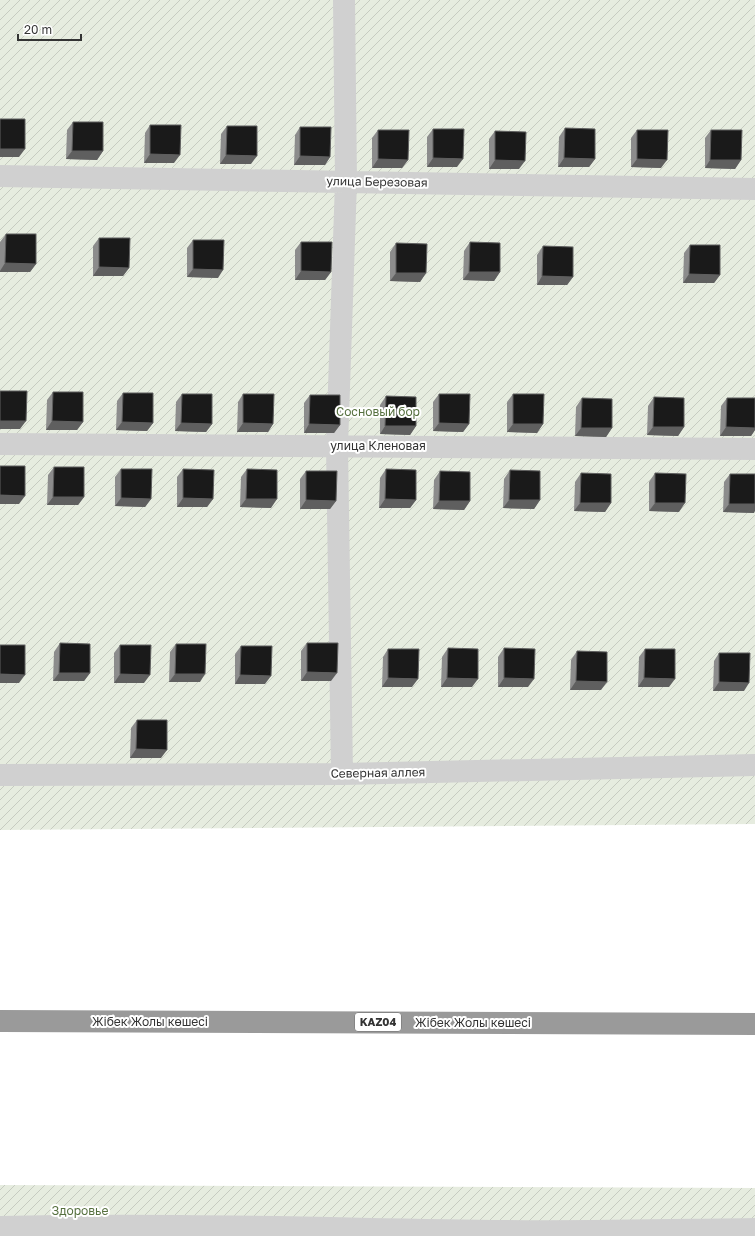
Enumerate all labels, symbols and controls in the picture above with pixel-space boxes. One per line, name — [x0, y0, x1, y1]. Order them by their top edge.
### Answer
scale bar — [18, 16, 81, 42]
text: 20 m — [24, 22, 52, 37]
street label: улица Березовая — [326, 173, 428, 190]
park label: Сосновый бор — [336, 404, 420, 419]
street label: улица Кленовая — [330, 438, 426, 453]
street label: Северная аллея — [330, 764, 426, 781]
road number: KАZ04 — [355, 1013, 401, 1031]
street label: Жібек Жолы көшесі — [92, 1014, 208, 1029]
street label: Жібек Жолы көшесі — [415, 1015, 531, 1030]
park label: Здоровье — [52, 1203, 108, 1218]

